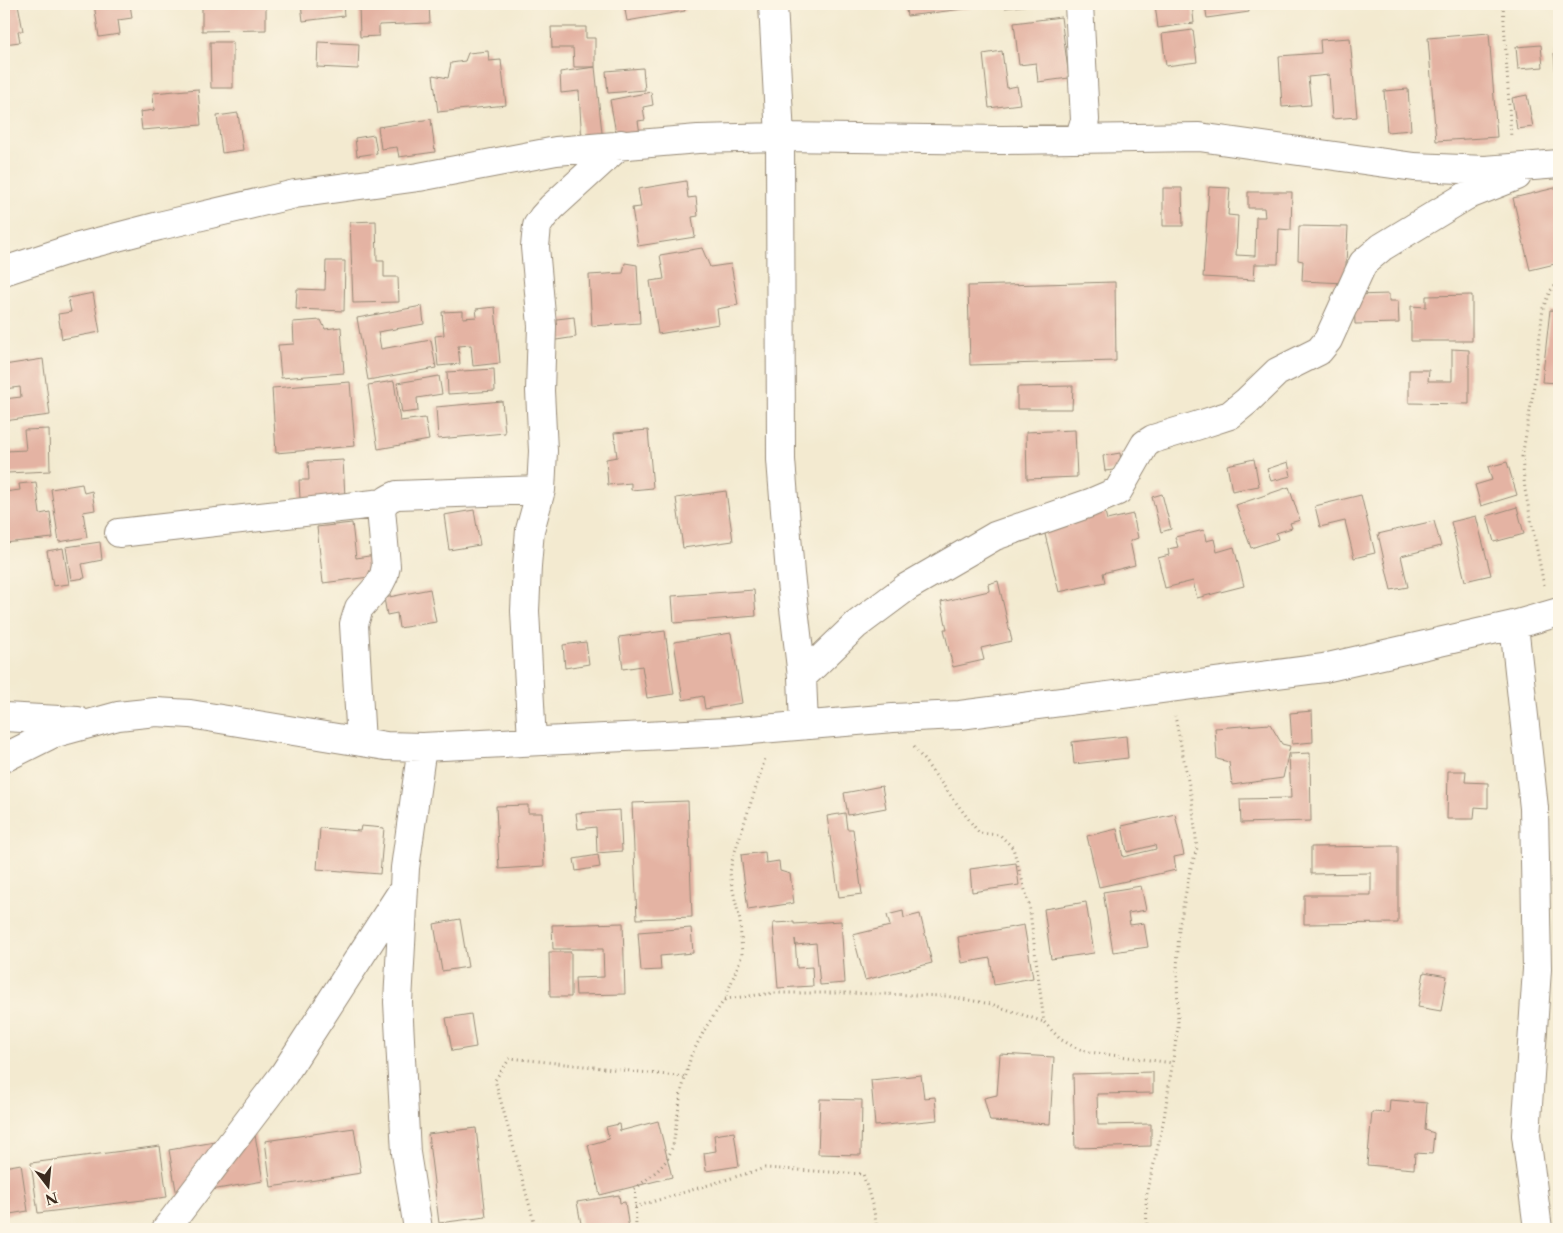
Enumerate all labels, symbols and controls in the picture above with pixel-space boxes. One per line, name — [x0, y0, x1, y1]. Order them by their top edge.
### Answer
north arrow — [22, 1160, 72, 1210]
text: N — [43, 1188, 60, 1209]

